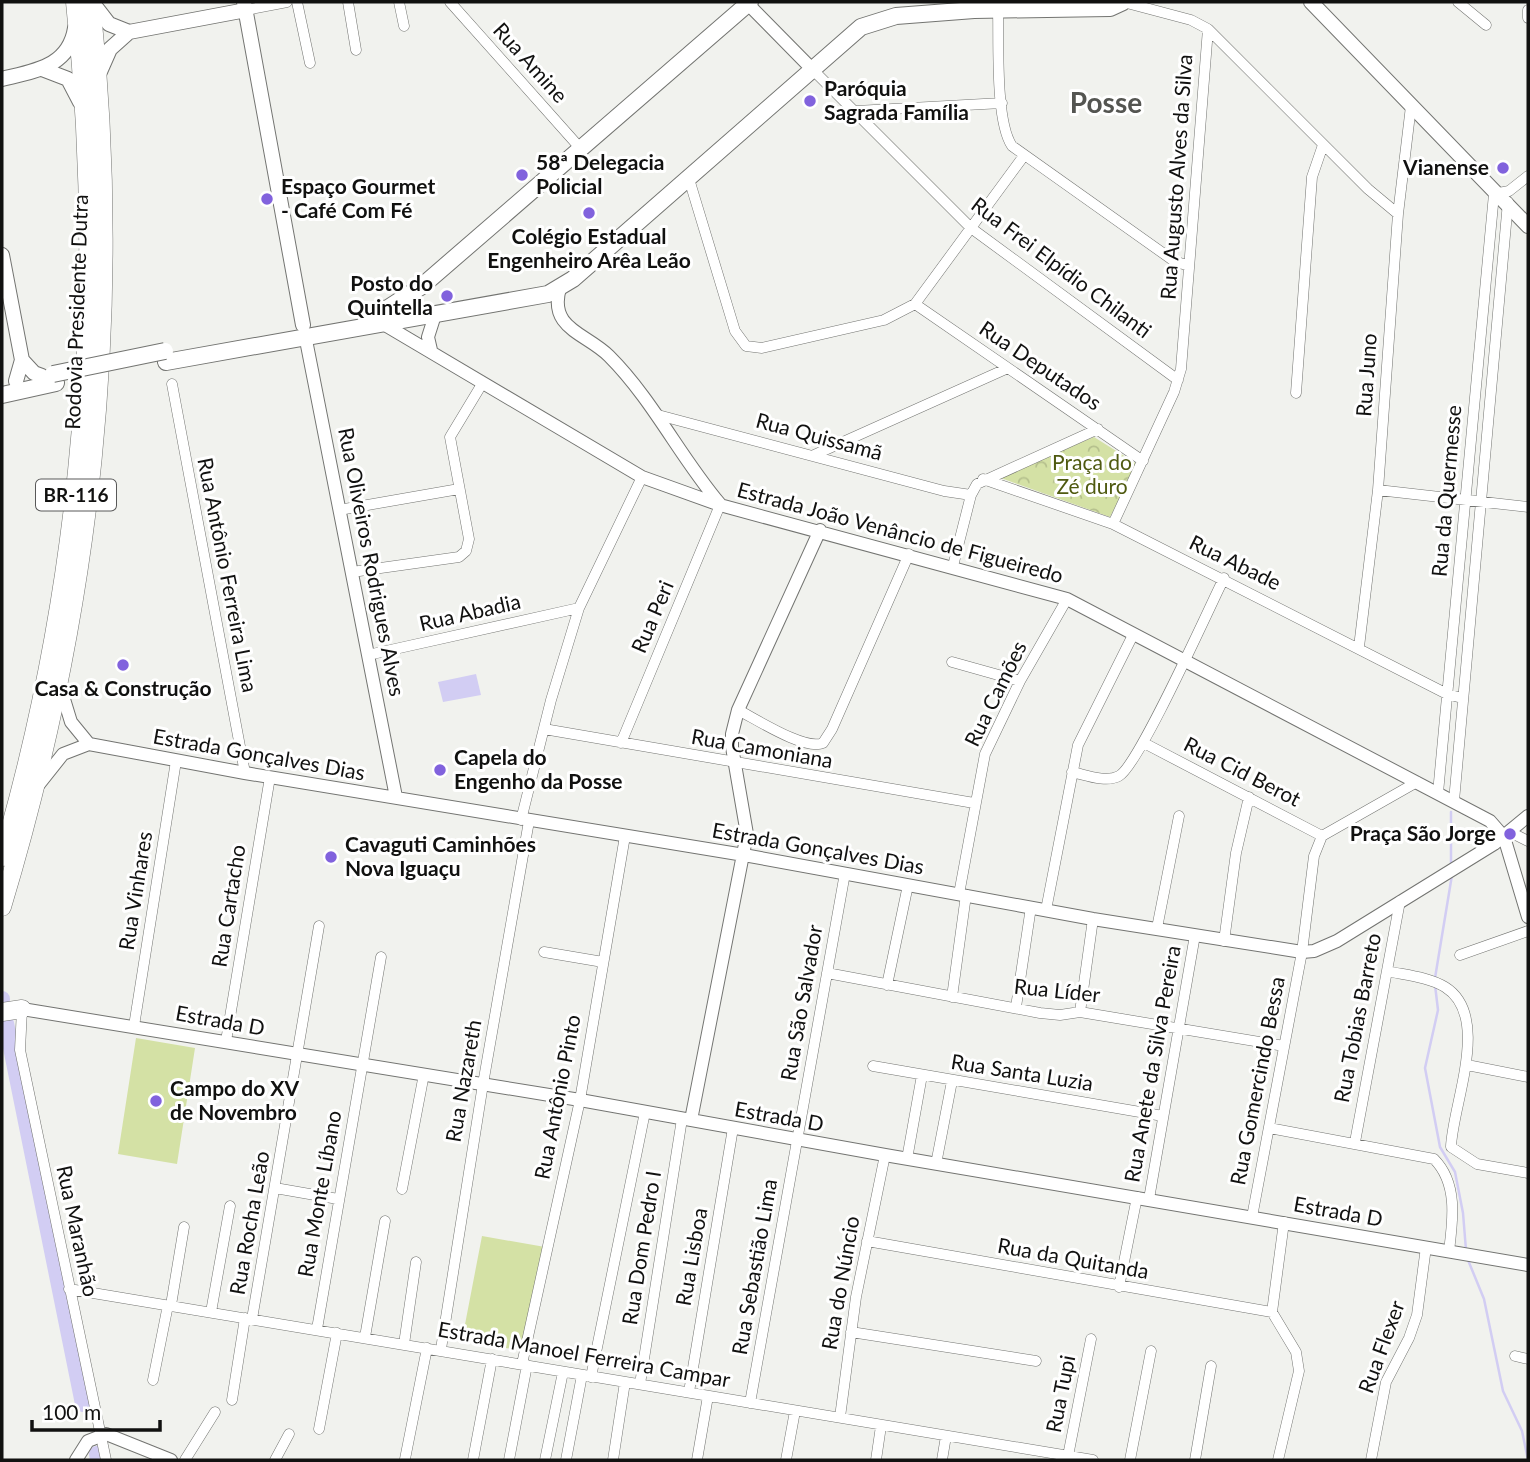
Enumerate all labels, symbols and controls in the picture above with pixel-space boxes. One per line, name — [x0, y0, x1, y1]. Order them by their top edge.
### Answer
street label: Rua Amine — [489, 17, 573, 107]
street label: Rua Augusto Alves da Silva — [1154, 53, 1197, 301]
place label: Paróquia Sagrada Família — [824, 75, 969, 124]
district label: Posse — [1070, 85, 1142, 119]
marker: Paróquia Sagrada Família — [802, 93, 818, 109]
place label: 58ª Delegacia Policial — [536, 149, 665, 198]
place label: Vianense — [1402, 154, 1489, 179]
marker: Vianense — [1495, 160, 1511, 176]
marker: 58ª Delegacia Policial — [514, 167, 530, 183]
place label: Espaço Gourmet - Café Com Fé — [281, 173, 435, 222]
marker: Espaço Gourmet - Café Com Fé — [259, 191, 275, 207]
street label: Rua Frei Elpídio Chilanti — [967, 191, 1157, 343]
street label: Rodovia Presidente Dutra — [59, 194, 92, 430]
marker: Colégio Estadual Engenheiro Arêa Leão — [581, 205, 597, 221]
place label: Colégio Estadual Engenheiro Arêa Leão — [487, 223, 691, 272]
place label: Posto do Quintella — [347, 270, 433, 319]
marker: Posto do Quintella — [439, 288, 455, 304]
street label: Rua Deputados — [975, 315, 1106, 415]
street label: Rua Juno — [1350, 332, 1381, 417]
street label: Rua da Quermesse — [1426, 404, 1465, 578]
street label: Rua Quissamã — [753, 407, 885, 464]
street label: Rua Oliveiros Rodrigues Alves — [334, 425, 411, 698]
park label: Praça do Zé duro — [1052, 449, 1132, 498]
street label: Rua Antônio Ferreira Lima — [193, 455, 264, 694]
street label: Estrada João Venâncio de Figueiredo — [735, 476, 1066, 587]
road number: BR-116 — [36, 480, 116, 510]
street label: Rua Abade — [1186, 529, 1286, 595]
street label: Rua Peri — [625, 577, 678, 656]
street label: Rua Abadia — [417, 588, 523, 635]
street label: Rua Camões — [958, 637, 1031, 750]
marker: Casa & Construção — [115, 657, 131, 673]
place label: Casa & Construção — [35, 675, 212, 700]
street label: Estrada Gonçalves Dias — [151, 723, 367, 784]
street label: Rua Camoniana — [690, 723, 835, 772]
street label: Rua Cid Berot — [1180, 731, 1306, 811]
place label: Capela do Engenho da Posse — [454, 744, 623, 793]
marker: Capela do Engenho da Posse — [432, 762, 448, 778]
street label: Estrada Gonçalves Dias — [710, 817, 926, 878]
place label: Praça São Jorge — [1350, 820, 1496, 845]
marker: Praça São Jorge — [1502, 826, 1518, 842]
street label: Rua Vinhares — [113, 830, 156, 952]
place label: Cavaguti Caminhões Nova Iguaçu — [345, 831, 536, 880]
street label: Rua Cartacho — [205, 843, 250, 969]
marker: Cavaguti Caminhões Nova Iguaçu — [323, 849, 339, 865]
street label: Rua São Salvador — [774, 922, 827, 1083]
street label: Rua Tobias Barreto — [1328, 931, 1385, 1105]
street label: Rua Anete da Silva Pereira — [1118, 943, 1185, 1184]
street label: Rua Líder — [1013, 973, 1102, 1007]
street label: Rua Gomercindo Bessa — [1224, 974, 1289, 1187]
street label: Estrada D — [174, 999, 267, 1040]
street label: Rua Antônio Pinto — [528, 1012, 585, 1181]
street label: Rua Nazareth — [439, 1018, 486, 1144]
street label: Rua Santa Luzia — [949, 1048, 1095, 1095]
place label: Campo do XV de Novembro — [170, 1075, 299, 1124]
marker: Campo do XV de Novembro — [148, 1093, 164, 1109]
street label: Estrada D — [733, 1095, 826, 1136]
street label: Rua Monte Líbano — [292, 1108, 346, 1279]
street label: Rua Rocha Leão — [224, 1149, 273, 1297]
street label: Rua Maranhão — [52, 1163, 105, 1299]
street label: Rua Dom Pedro I — [616, 1169, 665, 1327]
street label: Rua Sebastião Lima — [726, 1177, 781, 1357]
street label: Estrada D — [1292, 1190, 1385, 1231]
street label: Rua Lisboa — [670, 1206, 711, 1308]
street label: Rua do Núncio — [815, 1214, 864, 1352]
street label: Rua da Quitanda — [996, 1232, 1151, 1283]
street label: Rua Flexer — [1352, 1297, 1409, 1396]
street label: Estrada Manoel Ferreira Campar — [436, 1315, 733, 1392]
street label: Rua Tupi — [1040, 1353, 1079, 1435]
scale bar — [32, 1388, 159, 1432]
text: 100 m — [42, 1399, 101, 1424]

